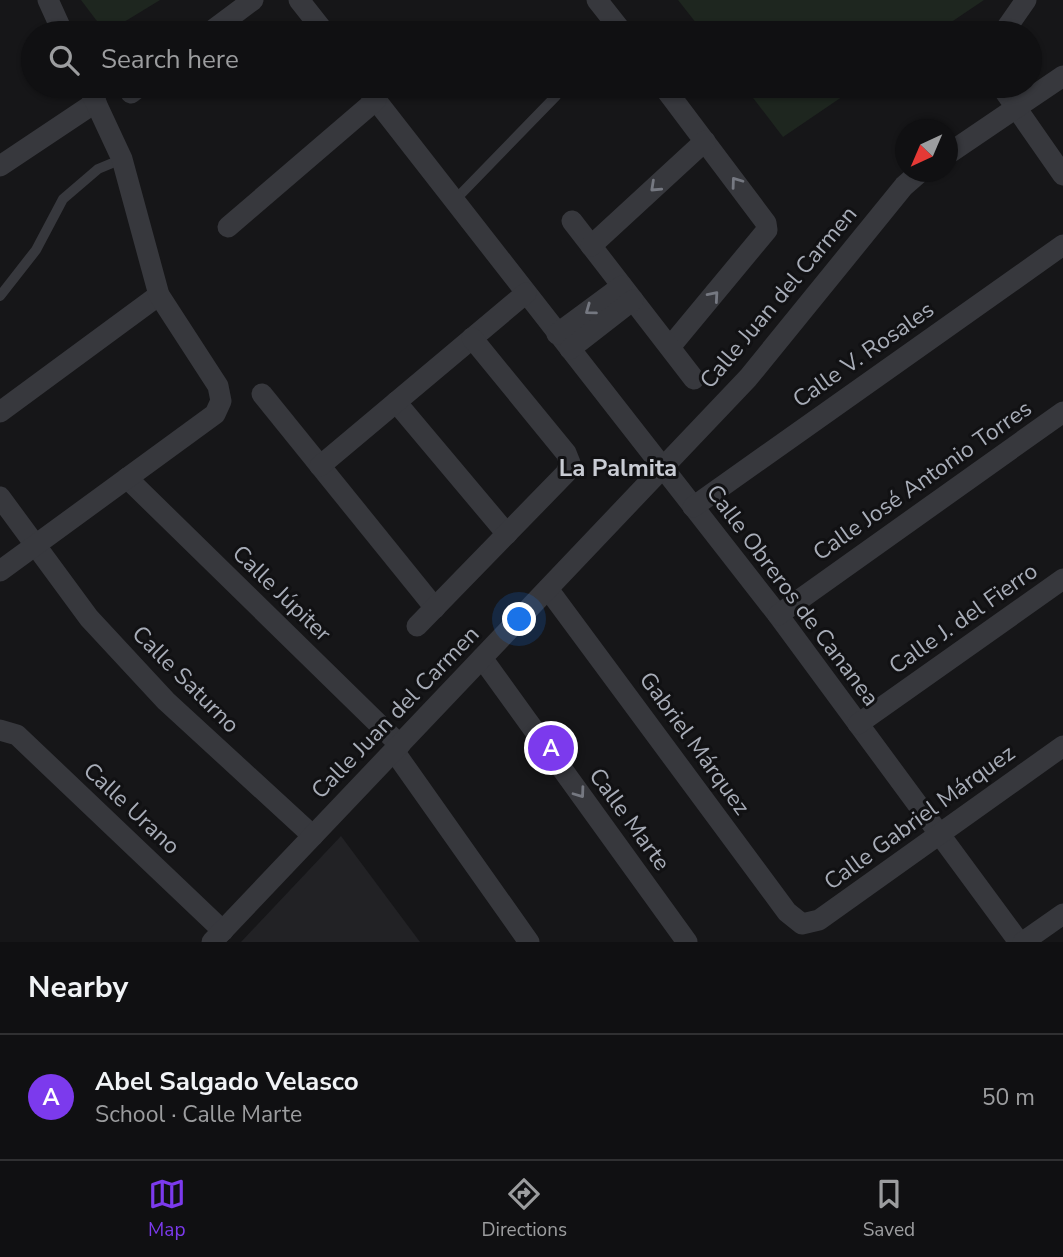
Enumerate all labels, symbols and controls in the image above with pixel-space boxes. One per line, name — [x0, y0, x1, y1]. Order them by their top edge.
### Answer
search box — [21, 21, 1042, 98]
icon: search — [45, 41, 83, 79]
text: Search here — [101, 42, 239, 77]
north arrow — [895, 119, 958, 182]
one-way arrow — [731, 177, 744, 190]
one-way arrow — [650, 179, 663, 192]
street label: Calle Juan del Carmen — [693, 200, 864, 395]
one-way arrow — [706, 291, 718, 304]
street label: Calle V. Rosales — [786, 294, 940, 415]
one-way arrow — [585, 301, 598, 314]
street label: Calle José Antonio Torres — [807, 393, 1038, 568]
district label: La Palmita — [559, 452, 677, 484]
street label: Calle Obreros de Cananea — [699, 478, 886, 712]
street label: Calle Júpiter — [225, 538, 338, 649]
street label: Calle J. del Fierro — [883, 556, 1044, 681]
your location — [502, 602, 536, 636]
street label: Calle Saturno — [125, 619, 246, 740]
street label: Calle Juan del Carmen — [305, 619, 486, 806]
street label: Gabriel Márquez — [632, 665, 757, 821]
pin: A — [528, 722, 574, 774]
street label: Calle Gabriel Márquez — [818, 738, 1021, 897]
street label: Calle Urano — [77, 755, 187, 861]
street label: Calle Marte — [582, 762, 677, 877]
one-way arrow — [571, 785, 584, 798]
text: Nearby — [28, 967, 128, 1008]
text: Abel Salgado Velasco — [95, 1064, 359, 1099]
text: A — [42, 1082, 60, 1113]
text: 50 m — [982, 1082, 1035, 1113]
text: School · Calle Marte — [95, 1099, 302, 1130]
tab: Map — [148, 1175, 186, 1243]
tab: Directions — [481, 1175, 567, 1243]
tab: Saved — [863, 1175, 915, 1243]

